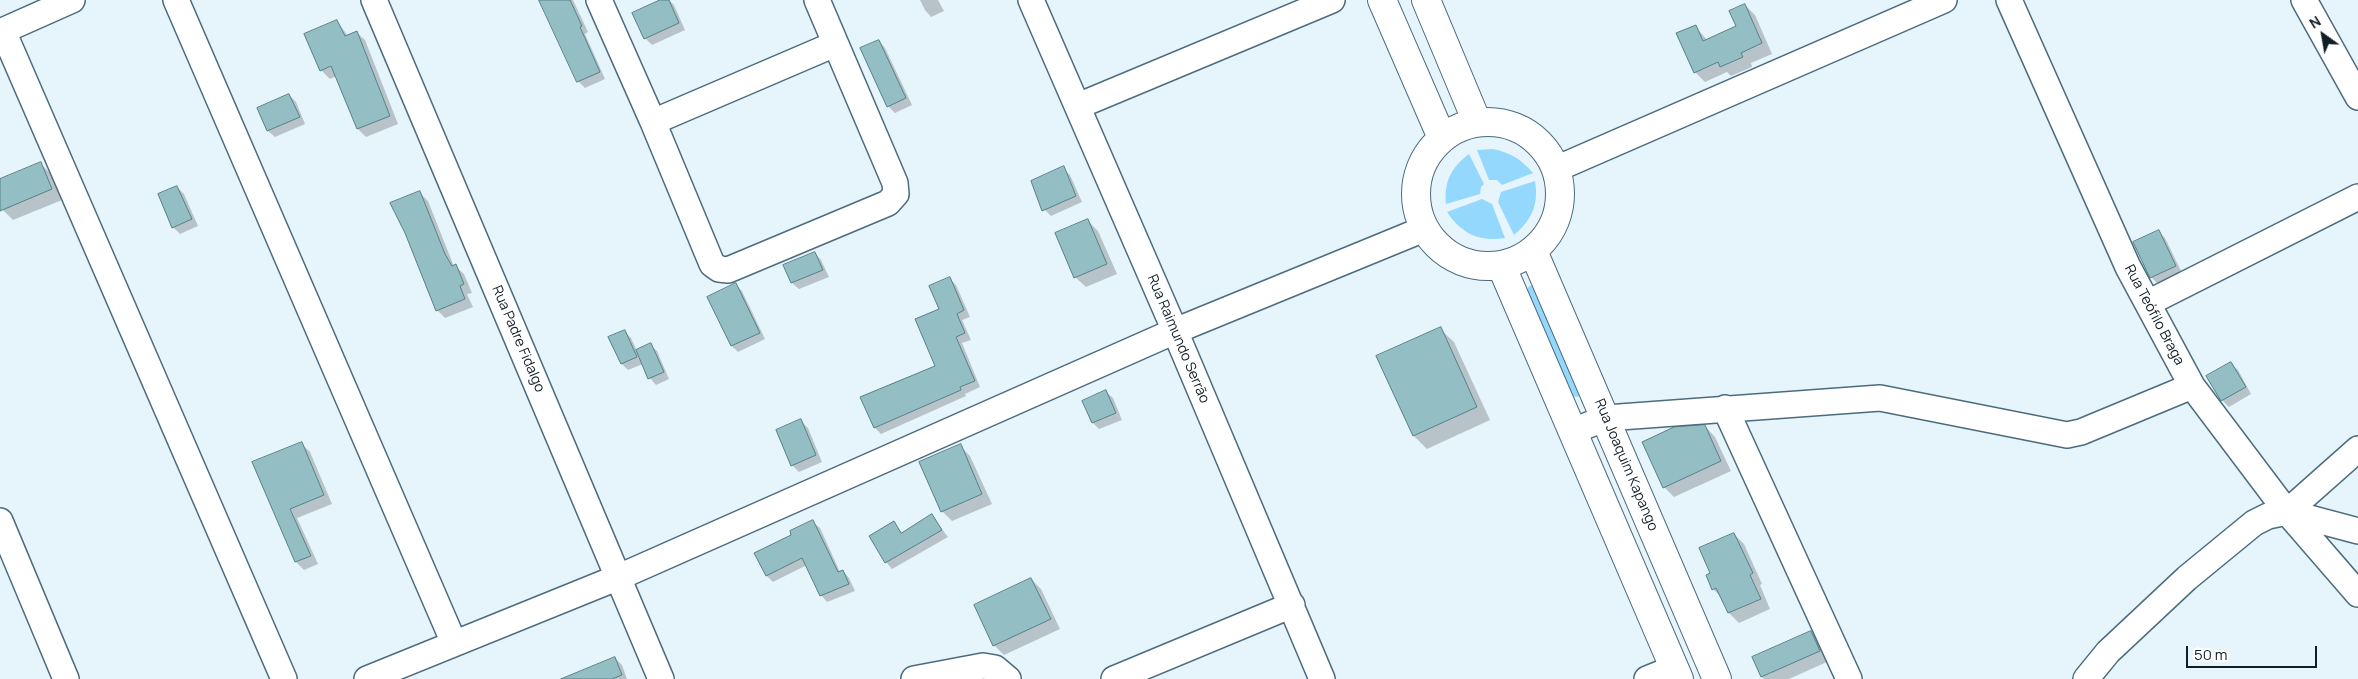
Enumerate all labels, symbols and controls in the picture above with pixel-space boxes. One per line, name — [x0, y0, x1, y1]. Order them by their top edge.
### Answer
north arrow — [2298, 10, 2348, 60]
text: N — [2305, 11, 2324, 33]
street label: Rua Teófilo Braga — [2120, 262, 2188, 368]
street label: Rua Raimundo Serrão — [1143, 272, 1213, 406]
street label: Rua Padre Fidalgo — [488, 283, 548, 395]
street label: Rua Joaquim Kapango — [1591, 396, 1661, 534]
scale bar — [2188, 636, 2319, 668]
text: 50 m — [2194, 644, 2228, 665]

